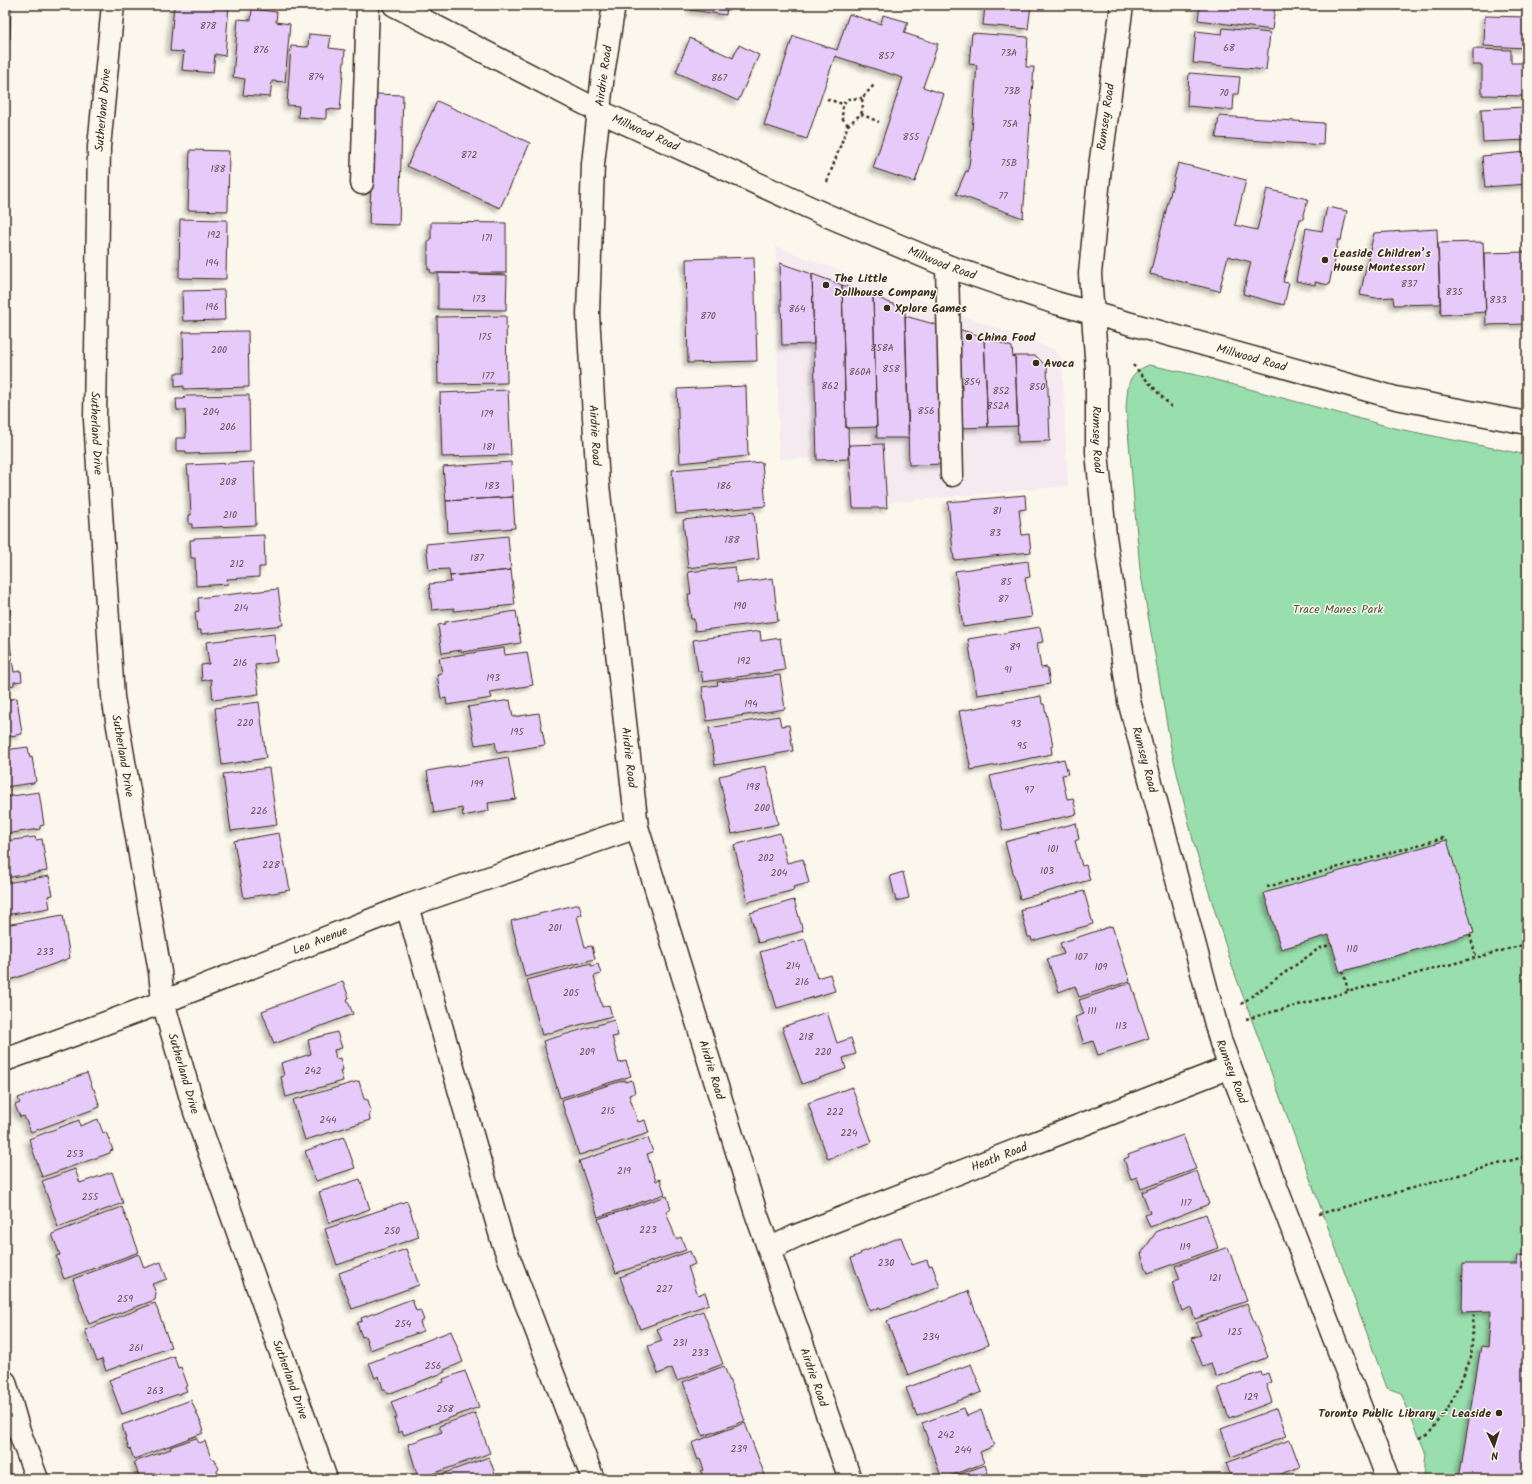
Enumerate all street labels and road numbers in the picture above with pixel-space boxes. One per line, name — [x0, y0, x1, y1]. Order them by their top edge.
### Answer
street label: Airdrie Road — [590, 43, 618, 108]
street label: Sutherland Drive — [90, 67, 116, 152]
street label: Rumsey Road — [1092, 81, 1120, 152]
street label: Millwood Road — [609, 109, 683, 156]
street label: Millwood Road — [905, 241, 980, 285]
street label: Millwood Road — [1214, 339, 1290, 377]
street label: Sutherland Drive — [85, 391, 108, 476]
street label: Airdrie Road — [584, 404, 606, 467]
street label: Rumsey Road — [1087, 406, 1109, 475]
street label: Sutherland Drive — [107, 713, 140, 799]
street label: Rumsey Road — [1127, 725, 1163, 796]
street label: Airdrie Road — [616, 726, 642, 790]
street label: Lea Avenue — [290, 921, 351, 960]
street label: Sutherland Drive — [163, 1031, 205, 1117]
street label: Rumsey Road — [1211, 1037, 1253, 1107]
street label: Airdrie Road — [694, 1038, 730, 1103]
street label: Heath Road — [968, 1137, 1031, 1176]
street label: Sutherland Drive — [267, 1337, 314, 1423]
street label: Airdrie Road — [795, 1345, 834, 1410]

